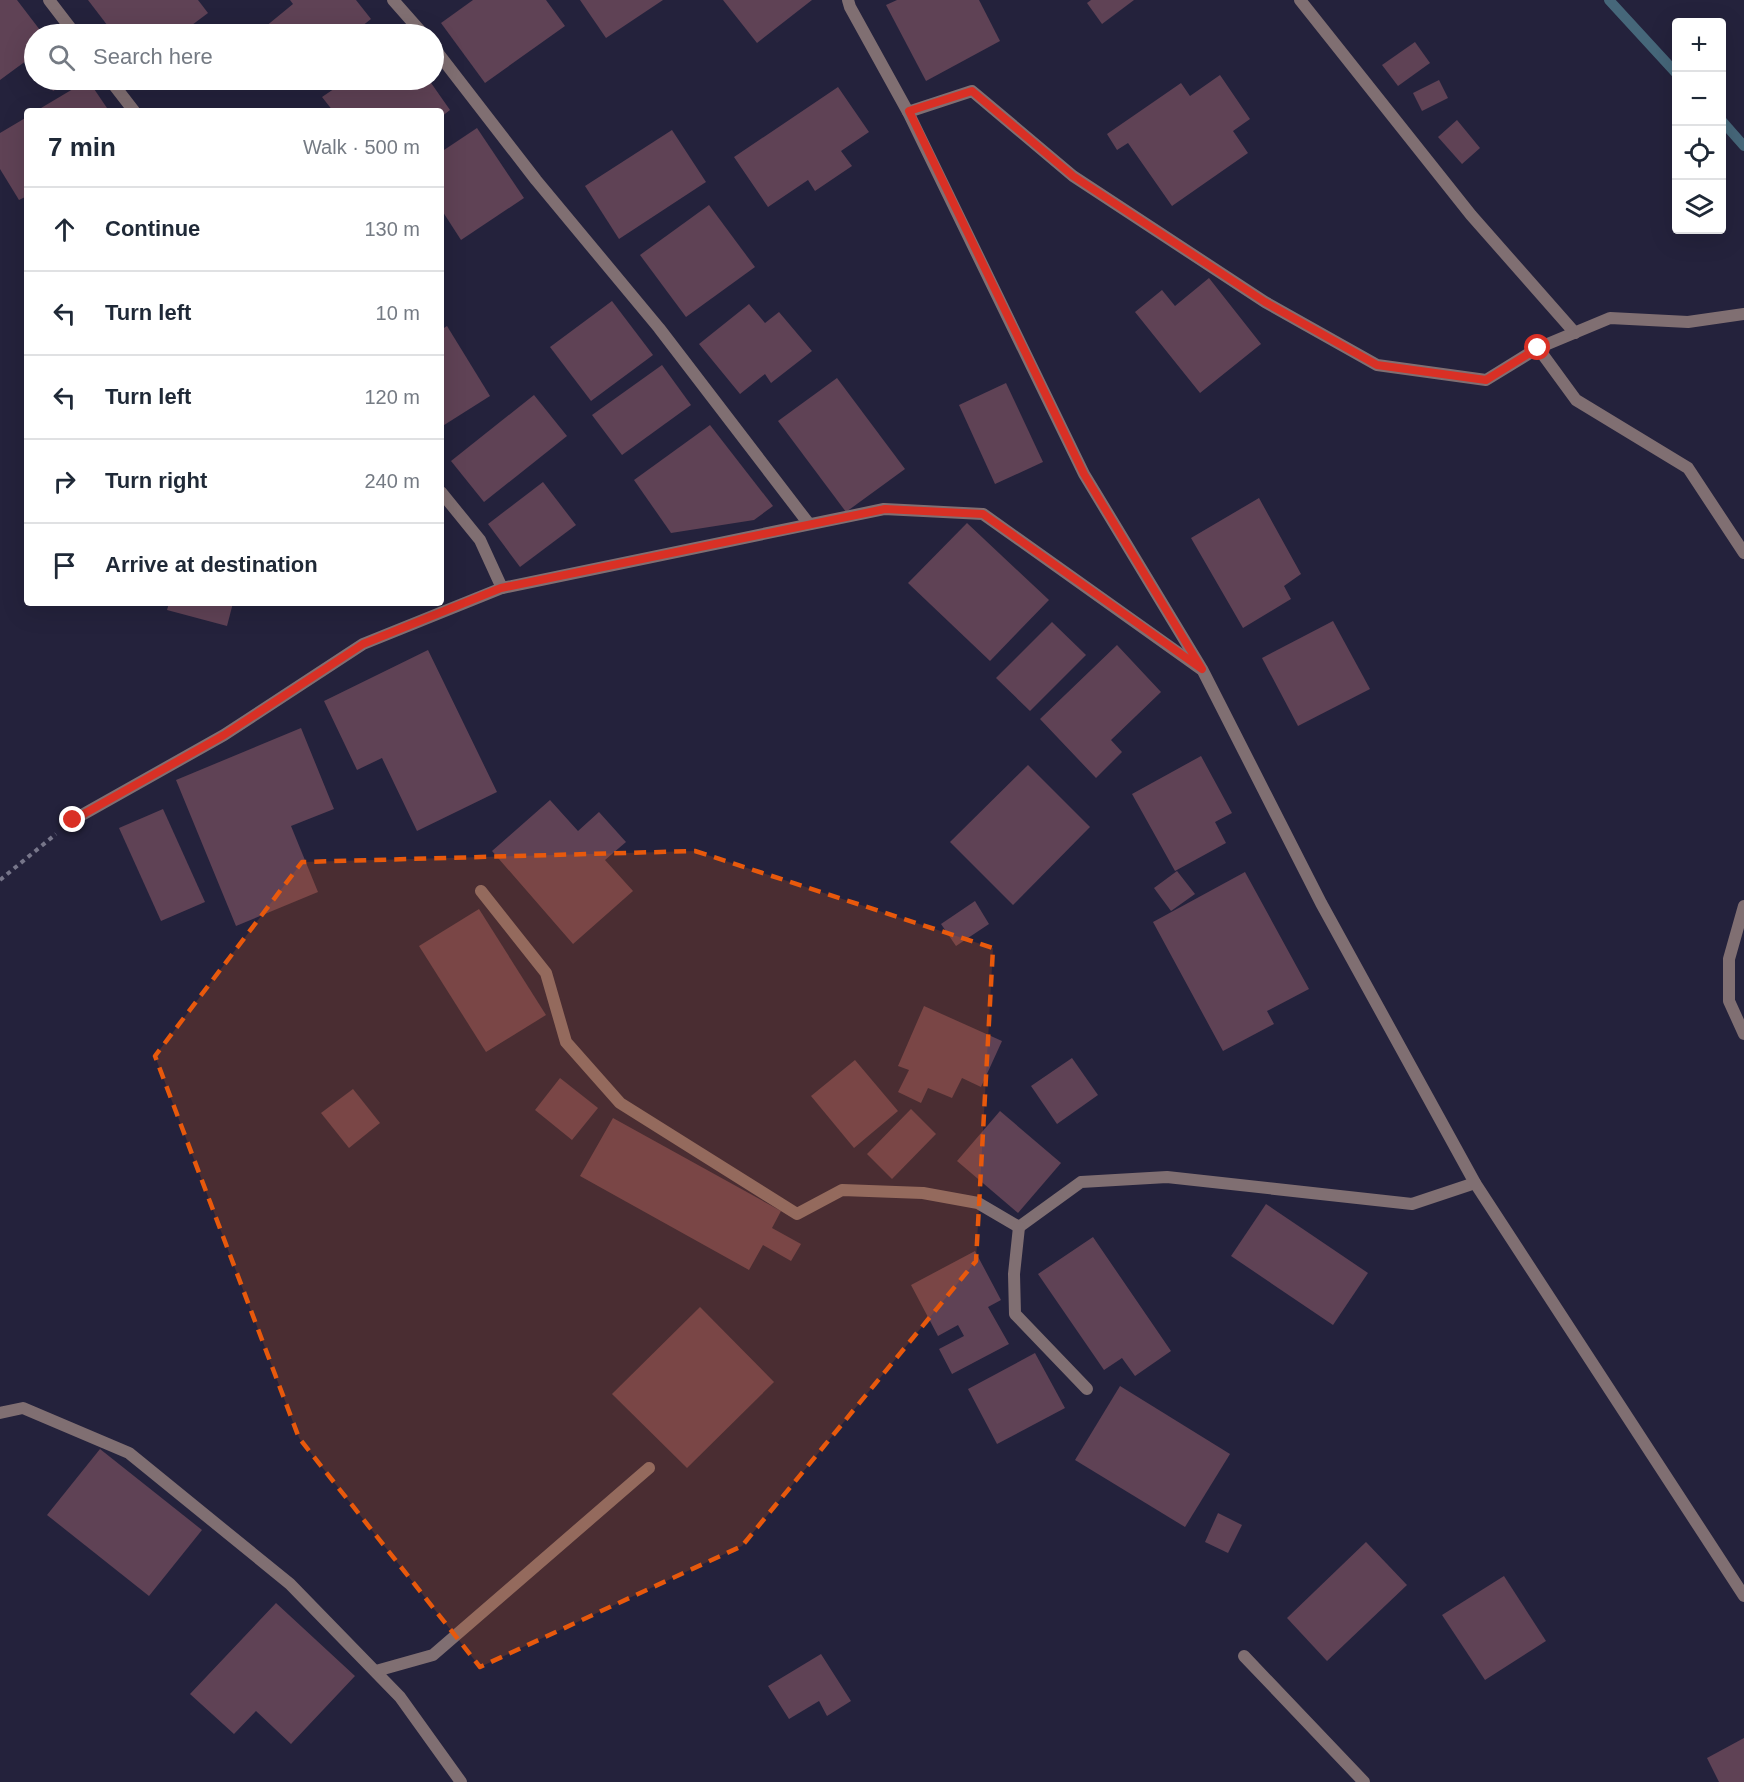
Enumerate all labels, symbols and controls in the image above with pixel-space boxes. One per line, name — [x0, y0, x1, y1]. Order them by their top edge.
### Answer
map controls — [1672, 18, 1726, 234]
button: + — [1672, 18, 1726, 72]
search box — [24, 24, 444, 90]
icon: search — [45, 41, 78, 74]
text: Search here — [93, 44, 213, 69]
button: − — [1672, 72, 1726, 126]
button: locate — [1672, 126, 1726, 180]
text: 7 min — [48, 132, 116, 162]
text: Walk · 500 m — [303, 136, 420, 158]
button: layers — [1672, 180, 1726, 234]
icon: ahead — [48, 213, 81, 246]
text: Continue — [105, 216, 200, 241]
text: 130 m — [364, 218, 420, 240]
icon: left — [48, 297, 81, 330]
text: Turn left — [105, 300, 191, 325]
text: 10 m — [376, 302, 420, 324]
route start — [1524, 334, 1550, 360]
icon: left — [48, 381, 81, 414]
text: Turn left — [105, 384, 191, 409]
text: 120 m — [364, 386, 420, 408]
icon: right — [48, 465, 81, 498]
text: Turn right — [105, 468, 207, 493]
text: 240 m — [364, 470, 420, 492]
icon: arrive — [48, 549, 81, 582]
text: Arrive at destination — [105, 552, 318, 577]
route end — [59, 806, 85, 832]

